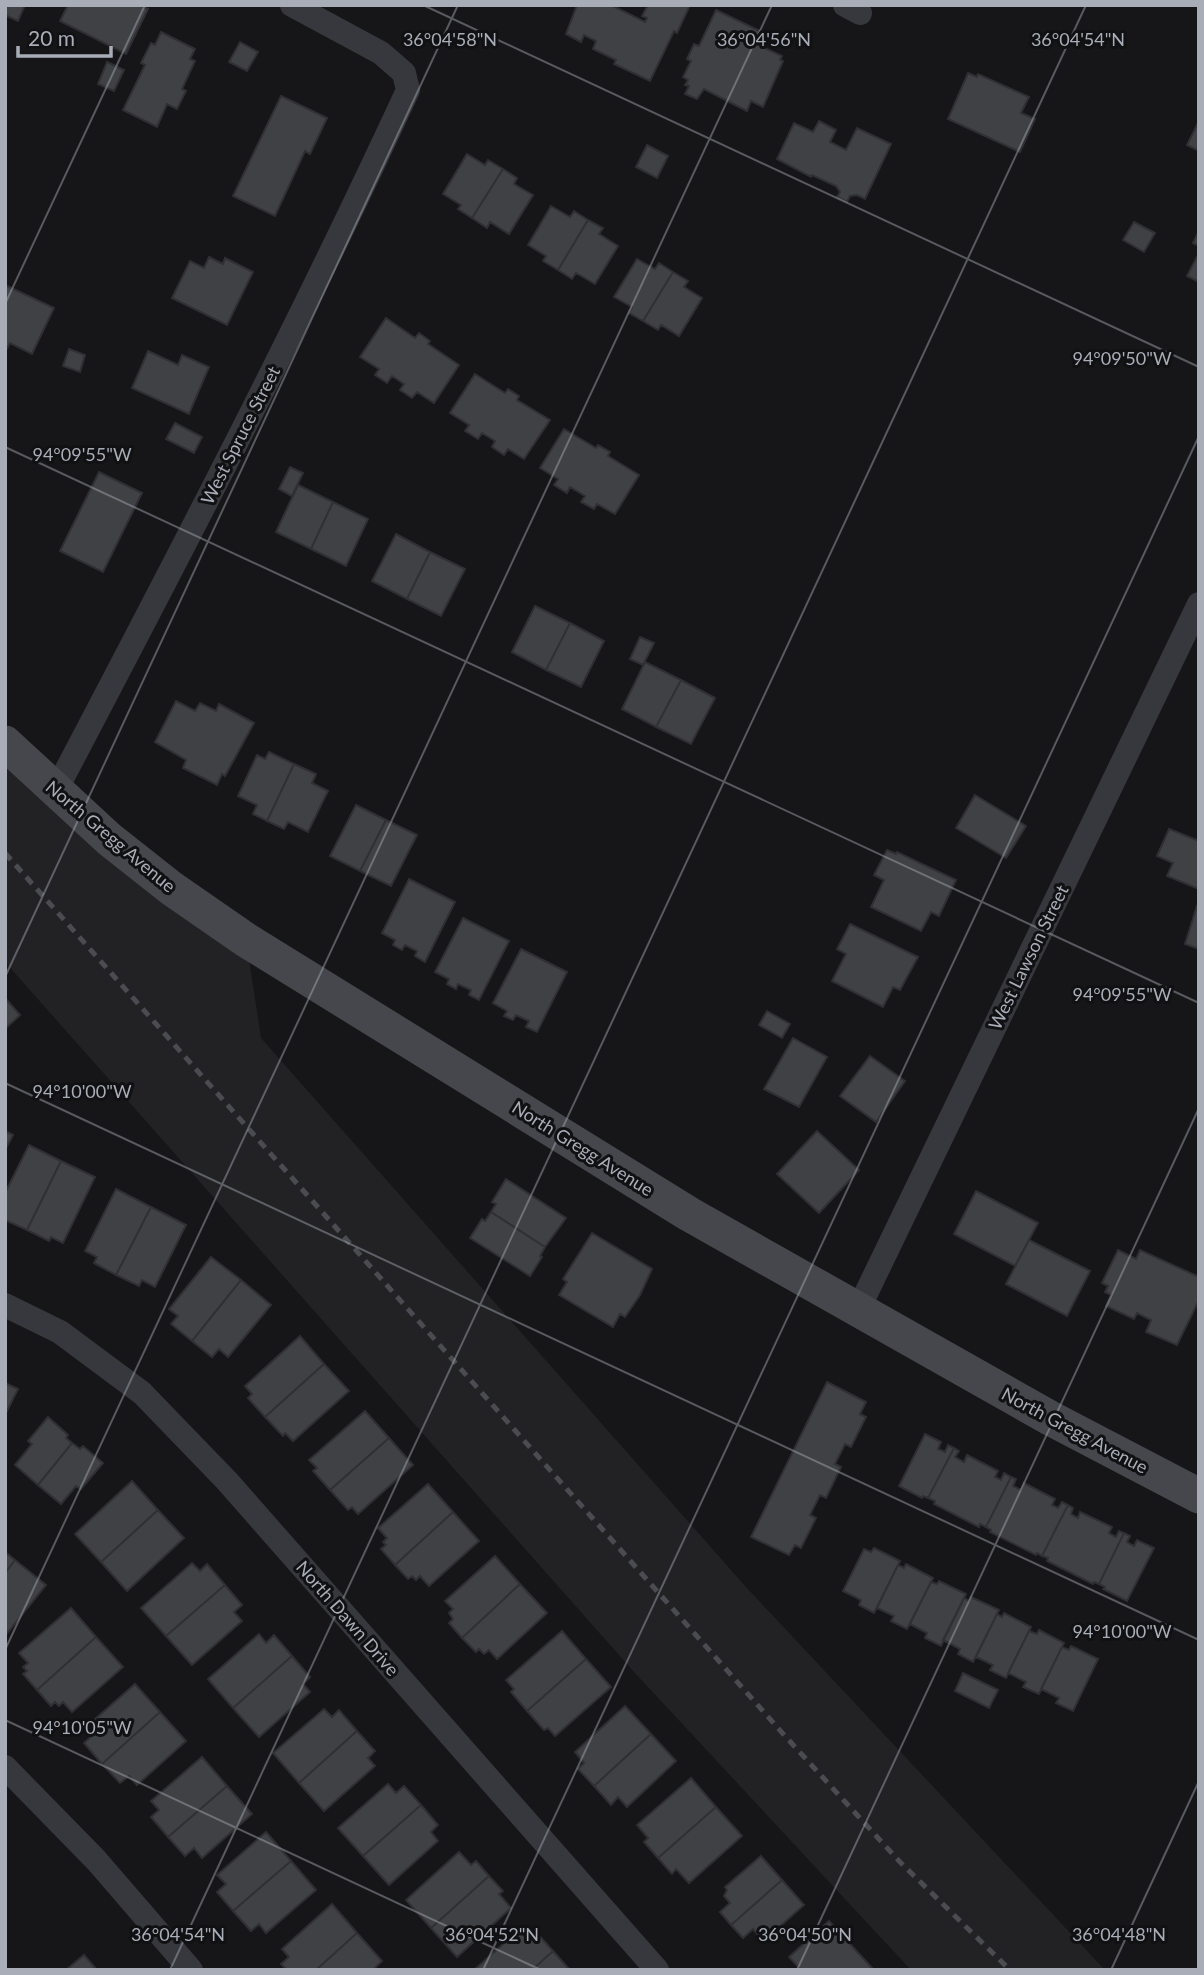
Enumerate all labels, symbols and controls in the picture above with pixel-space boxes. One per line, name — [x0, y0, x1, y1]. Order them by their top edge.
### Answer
scale bar — [18, 14, 110, 58]
text: 20 m — [28, 25, 75, 50]
text: 36°04'58"N — [403, 28, 497, 50]
text: 36°04'56"N — [717, 28, 811, 50]
text: 36°04'54"N — [1031, 28, 1125, 50]
text: 94°09'50"W — [1072, 347, 1172, 369]
street label: West Spruce Street — [196, 362, 285, 508]
text: 94°09'55"W — [32, 443, 132, 465]
street label: North Gregg Avenue — [42, 775, 180, 897]
street label: West Lawson Street — [983, 881, 1073, 1033]
text: 94°09'55"W — [1072, 983, 1172, 1005]
text: 94°10'00"W — [32, 1080, 132, 1102]
street label: North Gregg Avenue — [508, 1096, 658, 1200]
street label: North Gregg Avenue — [998, 1382, 1152, 1478]
street label: North Dawn Drive — [292, 1556, 404, 1680]
text: 94°10'00"W — [1072, 1620, 1172, 1642]
text: 94°10'05"W — [32, 1716, 132, 1738]
text: 36°04'54"N — [131, 1923, 225, 1945]
text: 36°04'52"N — [445, 1923, 539, 1945]
text: 36°04'50"N — [758, 1923, 852, 1945]
text: 36°04'48"N — [1072, 1923, 1166, 1945]

